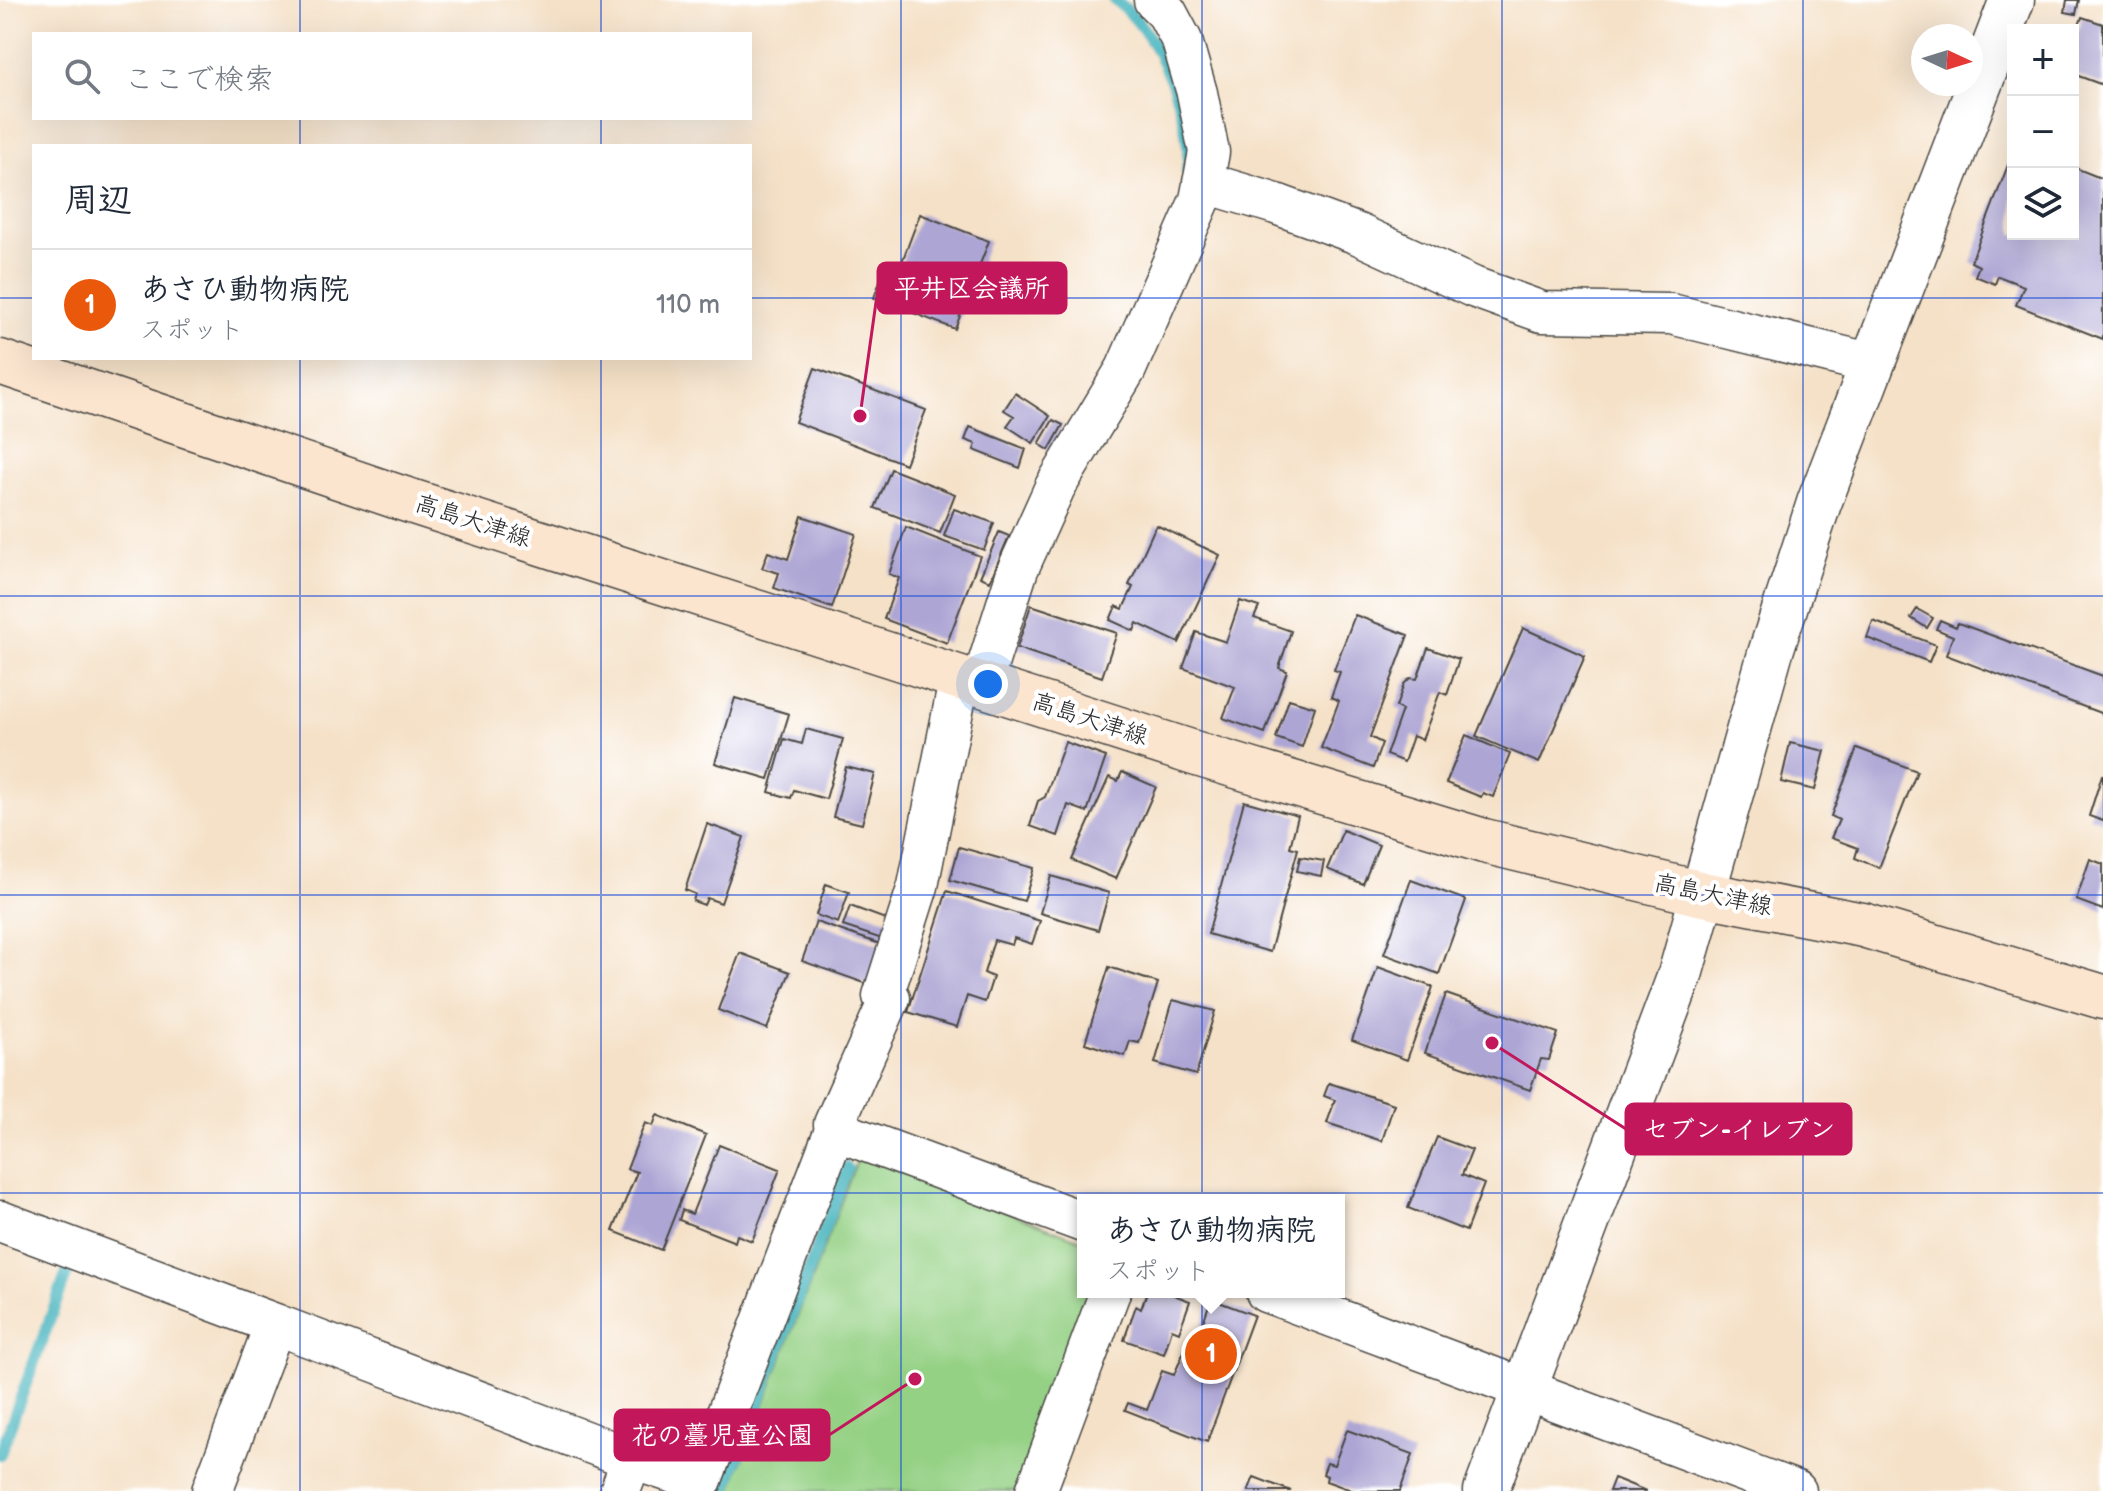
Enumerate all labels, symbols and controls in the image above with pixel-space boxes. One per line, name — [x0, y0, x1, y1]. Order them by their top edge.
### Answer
north arrow — [1911, 24, 1983, 96]
map controls — [2007, 24, 2079, 240]
button: + — [2007, 24, 2079, 96]
search box — [32, 32, 752, 120]
icon: search — [60, 54, 104, 98]
text: ここで検索 — [124, 62, 274, 98]
button: − — [2007, 96, 2079, 168]
button: layers — [2007, 168, 2079, 240]
text: 周辺 — [64, 180, 132, 221]
callout: 平井区会議所 — [878, 263, 1066, 313]
text: あさひ動物病院 — [140, 272, 349, 308]
text: 平井区会議所 — [894, 274, 1050, 305]
text: 1 — [85, 290, 95, 321]
text: 110 m — [656, 290, 720, 321]
text: スポット — [140, 315, 244, 346]
street label: 高島大津線 — [411, 489, 535, 553]
your location — [968, 664, 1008, 704]
street label: 高島大津線 — [1028, 687, 1152, 751]
street label: 高島大津線 — [1651, 868, 1775, 922]
callout: セブン-イレブン — [1626, 1104, 1851, 1154]
text: セブン-イレブン — [1643, 1115, 1835, 1146]
popup — [1077, 1194, 1345, 1298]
text: あさひ動物病院 — [1106, 1213, 1316, 1249]
text: スポット — [1106, 1256, 1210, 1287]
pin: 1 — [1185, 1324, 1237, 1384]
callout: 花の薹児童公園 — [615, 1410, 829, 1460]
text: 花の薹児童公園 — [631, 1421, 813, 1452]

